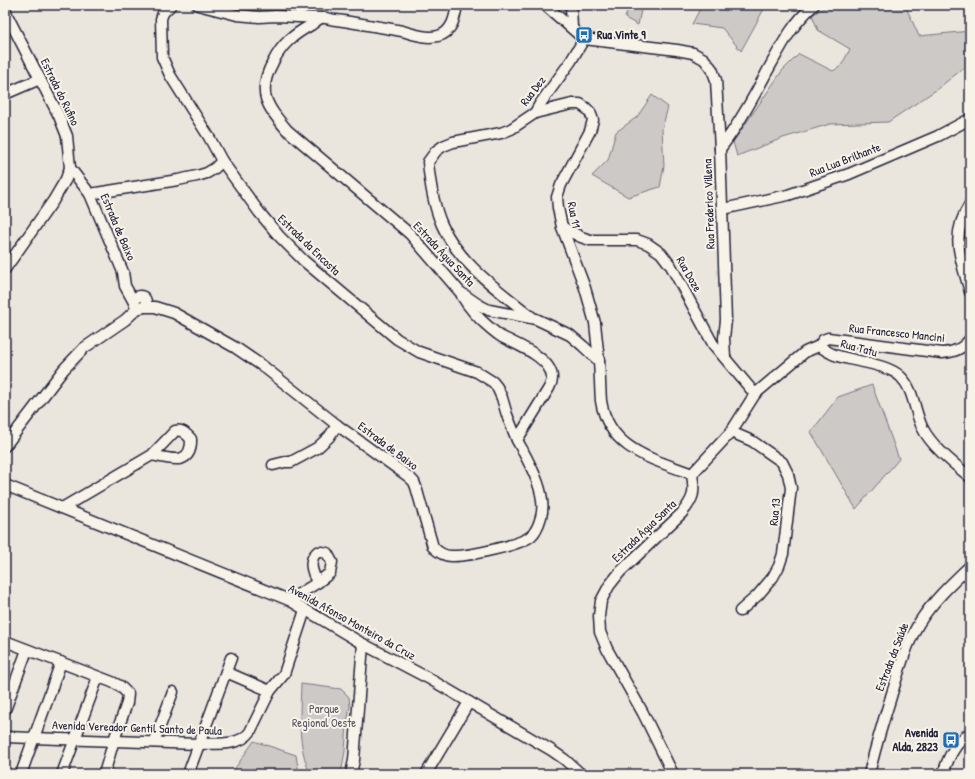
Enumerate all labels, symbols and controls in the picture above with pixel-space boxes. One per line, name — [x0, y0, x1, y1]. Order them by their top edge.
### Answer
bus stop icon: Rua Vinte 9 — [574, 25, 594, 45]
place label: Rua Vinte 9 — [597, 26, 646, 43]
street label: Estrada do Rufino — [37, 55, 84, 129]
street label: Rua Dez — [516, 72, 549, 109]
street label: Rua Lua Brilhante — [807, 138, 883, 181]
street label: Rua Frederico Villena — [698, 158, 719, 249]
street label: Estrada de Baixo — [97, 191, 140, 263]
street label: Rua 11 — [564, 200, 585, 230]
street label: Estrada da Encosta — [274, 210, 345, 279]
street label: Estrada Água Santa — [410, 217, 479, 290]
street label: Rua Doze — [673, 253, 706, 295]
street label: Rua Francesco Mancini — [848, 319, 946, 346]
street label: Rua Tatu — [839, 335, 879, 361]
street label: Estrada de Baixo — [355, 417, 422, 474]
street label: Estrada Água Santa — [608, 495, 680, 566]
street label: Rua 13 — [765, 497, 784, 526]
street label: Avenida Afonso Monteiro da Cruz — [286, 580, 419, 664]
street label: Estrada da Saúde — [871, 620, 912, 694]
park label: Parque Regional Oeste — [292, 700, 356, 731]
street label: Avenida Vereador Gentil Santo de Paula — [52, 716, 222, 739]
place label: Avenida Alda, 2823 — [893, 724, 939, 755]
bus stop icon: Avenida Alda, 2823 — [941, 730, 961, 750]

